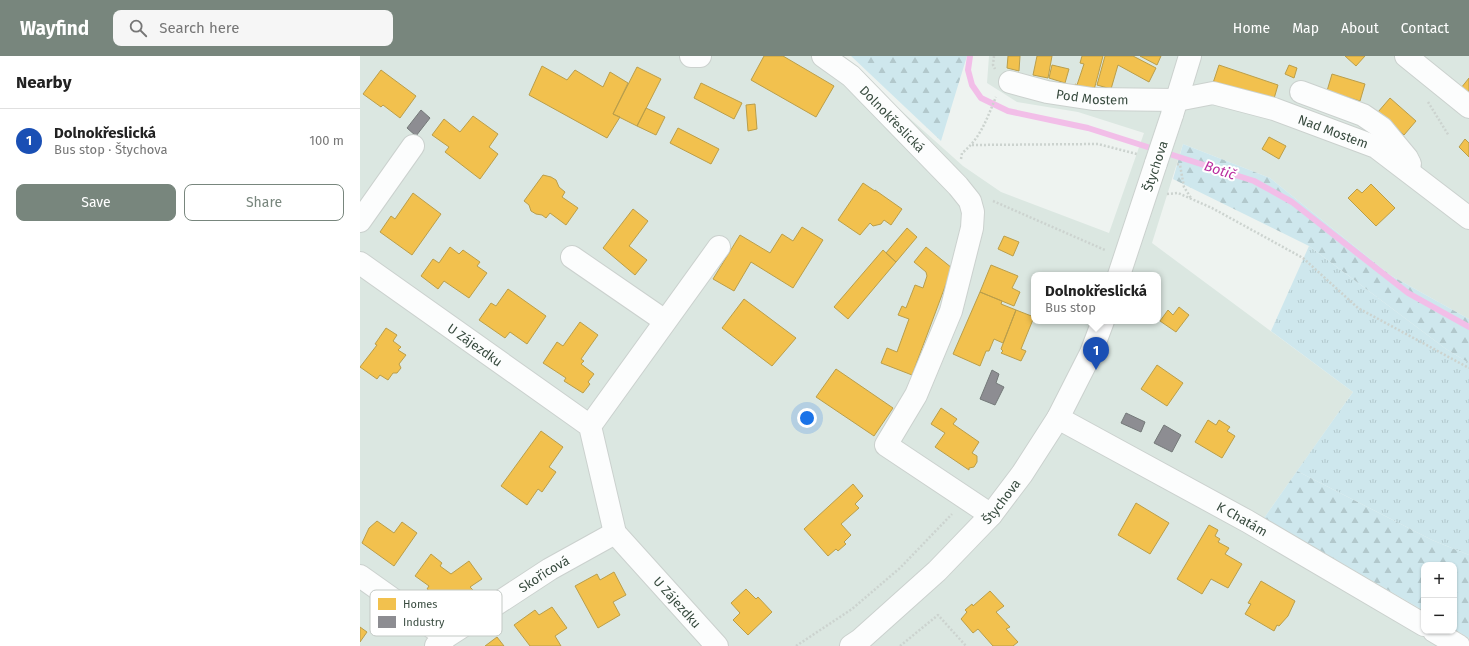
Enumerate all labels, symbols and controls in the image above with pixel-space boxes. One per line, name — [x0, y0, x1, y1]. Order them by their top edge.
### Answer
search box — [113, 10, 393, 46]
text: Wayfind — [20, 17, 89, 40]
icon: search — [127, 17, 149, 39]
text: Search here — [159, 19, 239, 37]
text: Home — [1233, 20, 1270, 37]
text: Map — [1292, 20, 1319, 37]
text: About — [1341, 20, 1379, 37]
text: Contact — [1401, 20, 1449, 37]
text: Nearby — [16, 72, 71, 93]
street label: Dolnokřeslická — [857, 83, 928, 155]
street label: Pod Mostem — [1055, 86, 1128, 107]
street label: Nad Mostem — [1296, 112, 1370, 152]
text: Dolnokřeslická — [54, 124, 156, 142]
text: 1 — [26, 133, 32, 148]
text: 100 m — [309, 133, 344, 148]
street label: Štychova — [1139, 138, 1171, 194]
text: Bus stop · Štychova — [54, 142, 168, 157]
water label: Botič — [1202, 157, 1239, 184]
button: Save — [16, 184, 176, 221]
button: Share — [184, 184, 344, 221]
popup — [1031, 272, 1161, 324]
text: Dolnokřeslická — [1045, 282, 1147, 300]
text: Bus stop — [1045, 300, 1096, 315]
street label: U Zájezdku — [444, 320, 505, 369]
pin: 1 — [1083, 337, 1109, 370]
your location — [797, 408, 817, 428]
street label: Štychova — [979, 476, 1024, 527]
street label: K Chatám — [1214, 499, 1270, 539]
street label: Skořicová — [516, 553, 572, 595]
map controls — [1421, 562, 1457, 634]
button: + — [1421, 562, 1457, 598]
street label: U Zájezdku — [650, 574, 704, 631]
legend — [370, 590, 502, 636]
text: Homes — [403, 598, 437, 611]
button: − — [1421, 598, 1457, 634]
text: Industry — [403, 616, 445, 629]

